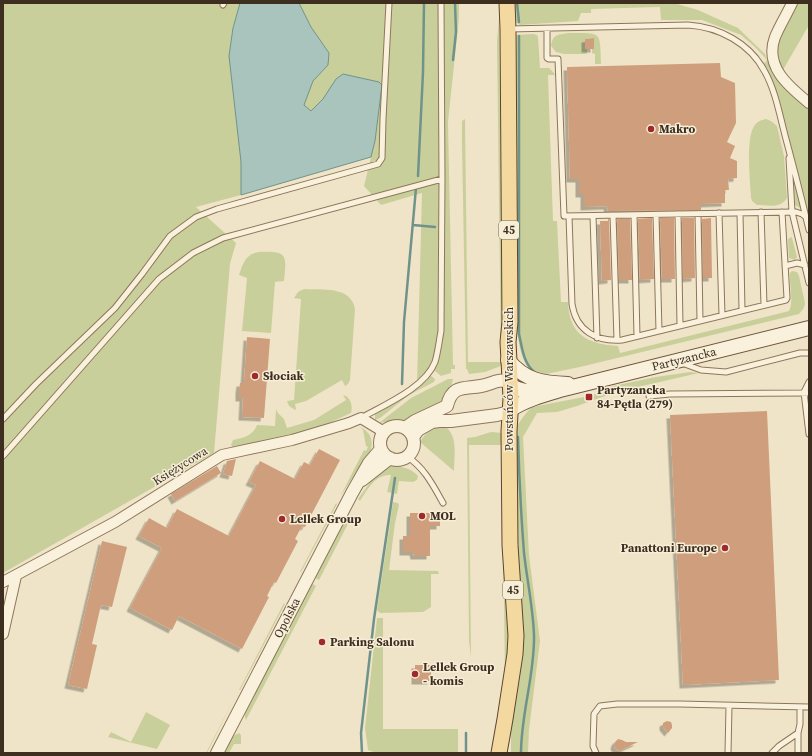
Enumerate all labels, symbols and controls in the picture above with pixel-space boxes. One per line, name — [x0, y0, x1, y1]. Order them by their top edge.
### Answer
place label: Makro — [659, 121, 695, 137]
marker: Makro — [646, 124, 656, 134]
road number: 45 — [499, 221, 519, 239]
street label: Powstańców Warszawskich — [501, 307, 517, 451]
street label: Partyzancka — [650, 343, 719, 375]
place label: Słociak — [263, 368, 305, 384]
marker: Słociak — [250, 371, 260, 381]
place label: Partyzancka 84-Pętla (279) — [597, 382, 673, 412]
marker: Partyzancka 84-Pętla (279) — [584, 392, 594, 402]
street label: Księżycowa — [150, 442, 211, 489]
place label: MOL — [430, 508, 456, 524]
place label: Lellek Group — [290, 511, 361, 527]
marker: MOL — [417, 511, 427, 521]
marker: Lellek Group — [277, 514, 287, 524]
place label: Panattoni Europe — [621, 540, 717, 556]
marker: Panattoni Europe — [720, 543, 730, 553]
road number: 45 — [503, 581, 523, 599]
street label: Opolska — [270, 594, 304, 641]
place label: Parking Salonu — [330, 634, 415, 650]
marker: Parking Salonu — [317, 637, 327, 647]
place label: Lellek Group - komis — [423, 659, 494, 689]
marker: Lellek Group - komis — [410, 669, 420, 679]

